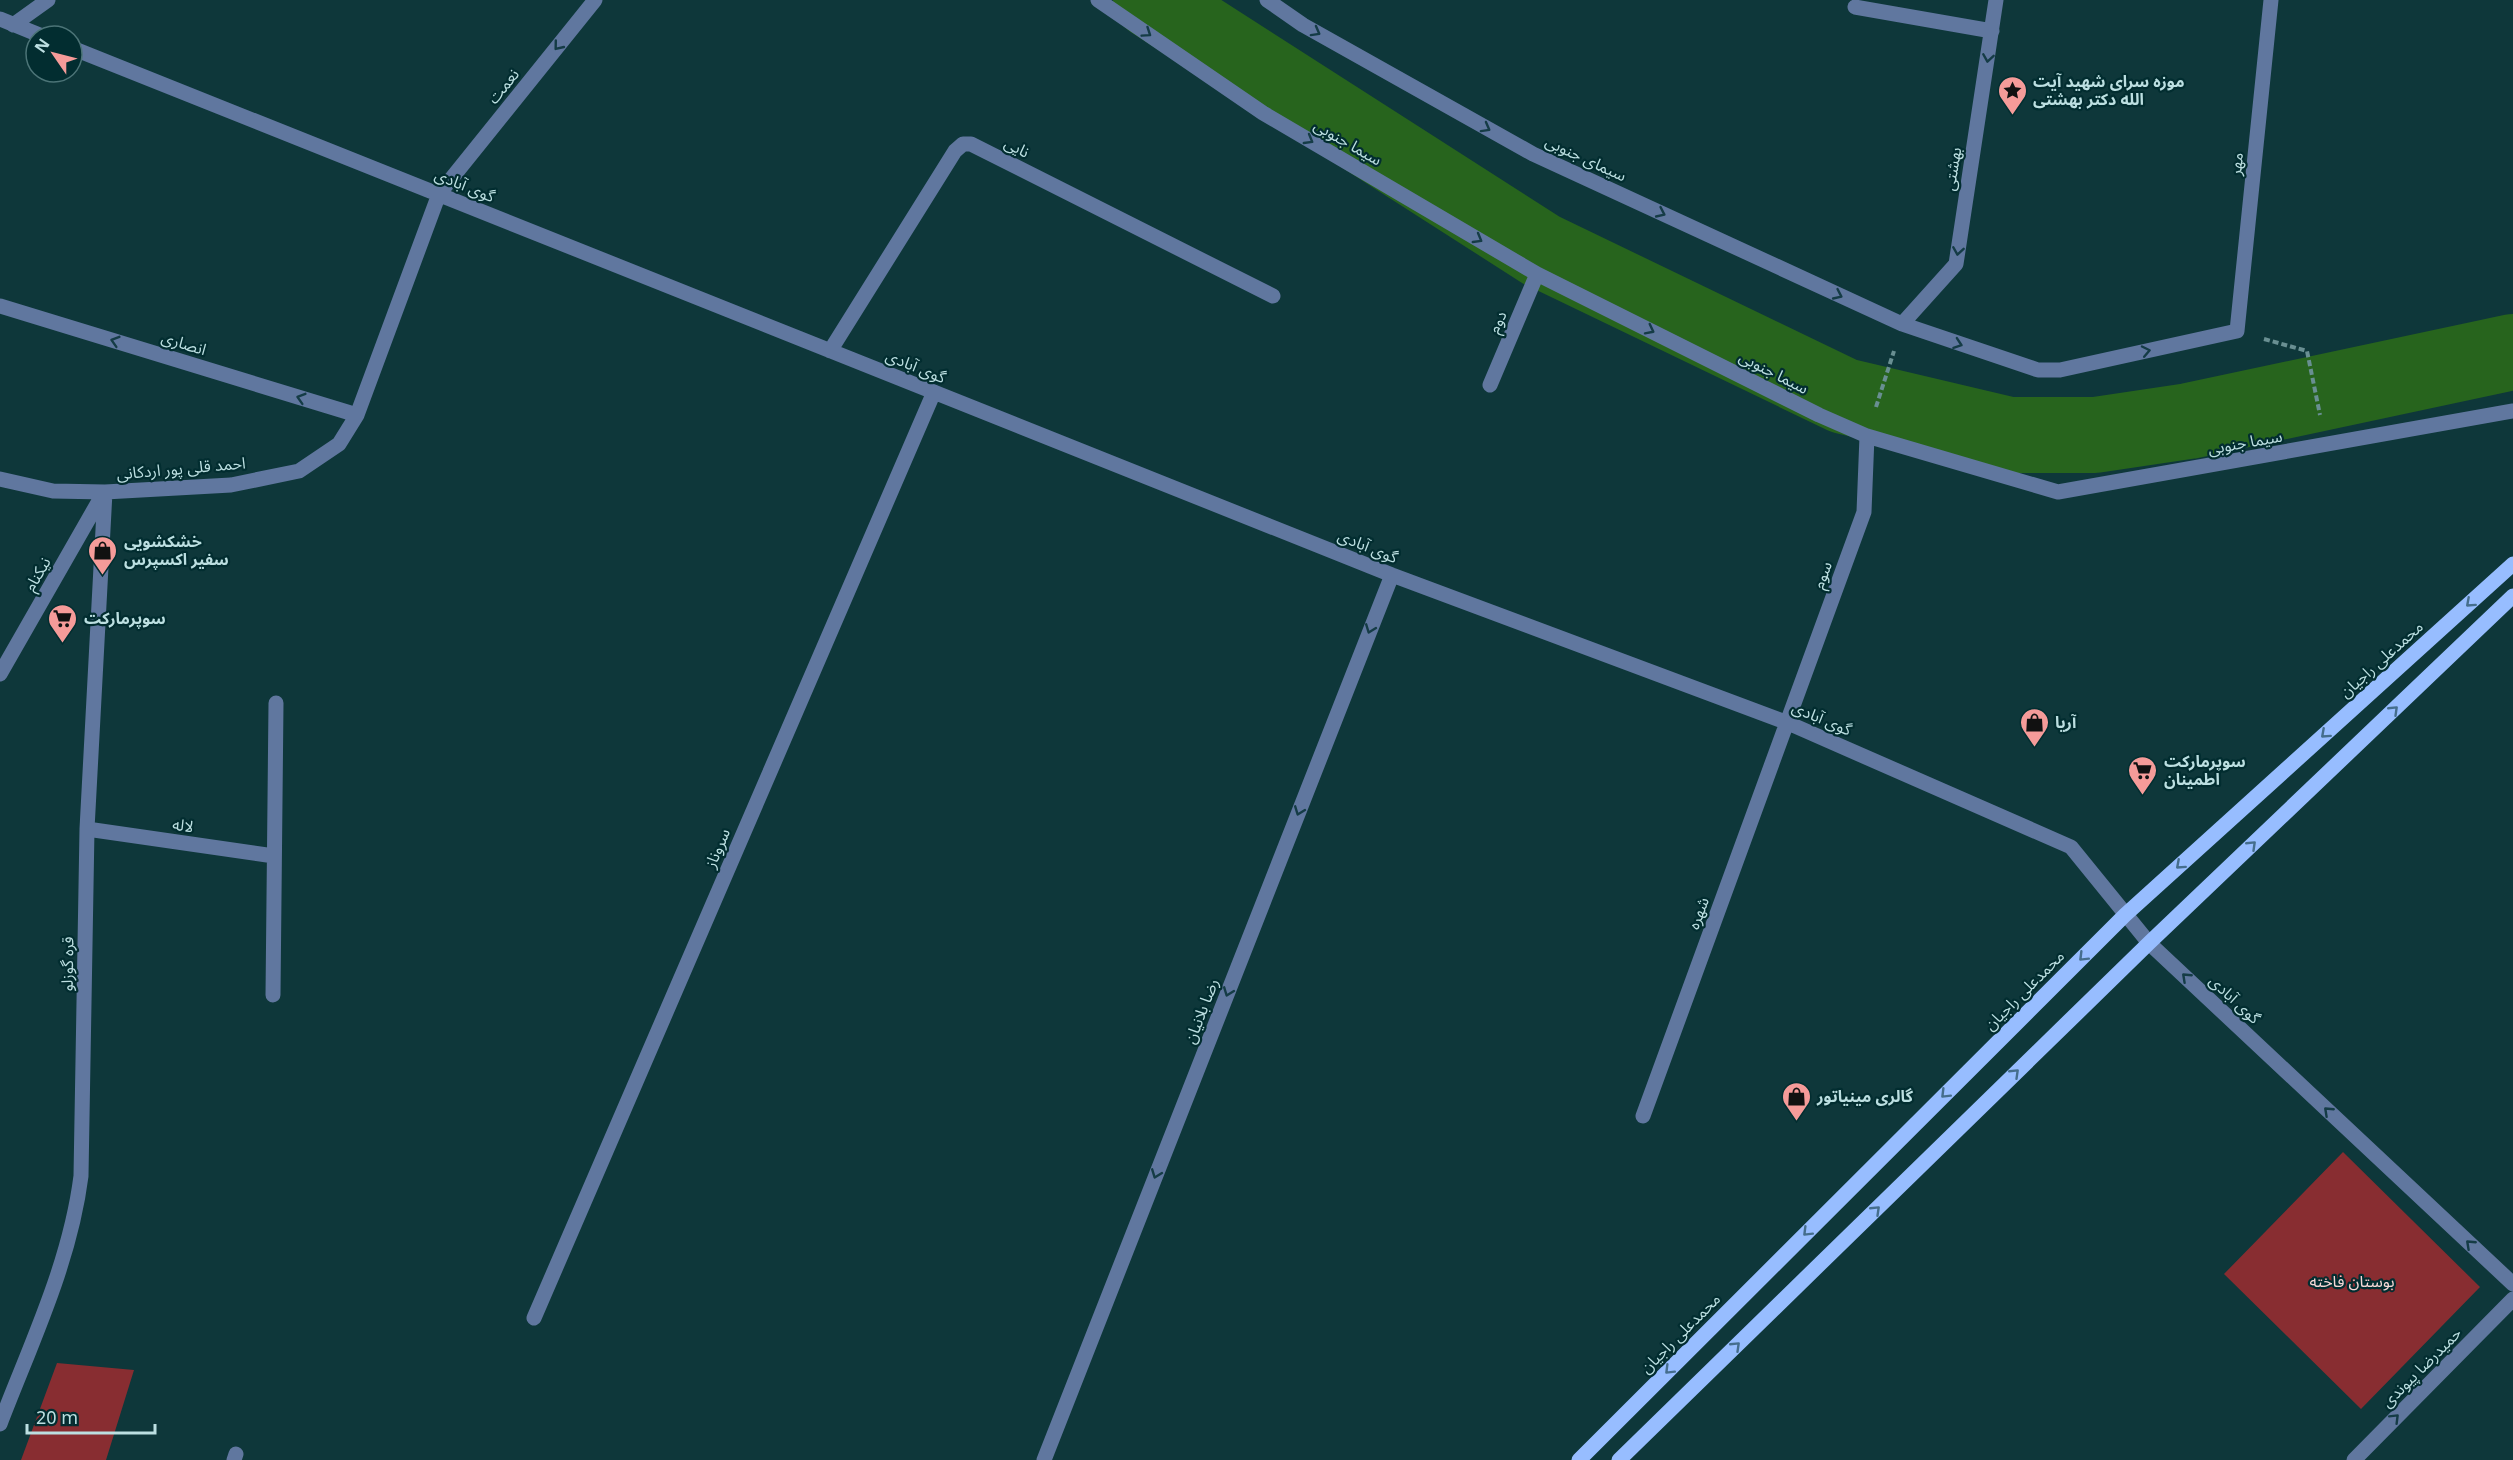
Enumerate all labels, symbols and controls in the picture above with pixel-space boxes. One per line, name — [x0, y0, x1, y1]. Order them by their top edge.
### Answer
north arrow — [24, 24, 84, 84]
one-way arrow — [1310, 25, 1320, 36]
one-way arrow — [1140, 26, 1151, 37]
text: N — [29, 34, 54, 57]
one-way arrow — [555, 39, 566, 50]
one-way arrow — [1982, 53, 1994, 62]
street label: نعمت — [482, 64, 524, 108]
place label: موزه سرای شهید آیت الله دکتر بهشتی — [2033, 70, 2185, 110]
place icon: موزه سرای شهید آیت الله دکتر بهشتی — [1996, 74, 2028, 116]
street label: سیما جنوبی — [1310, 114, 1386, 170]
one-way arrow — [1480, 120, 1490, 132]
street label: سیمای جنوبی — [1542, 130, 1630, 186]
street label: نایی — [1001, 131, 1033, 163]
one-way arrow — [1303, 133, 1313, 144]
street label: بهشتی — [1938, 146, 1966, 192]
street label: مهر — [2224, 151, 2248, 178]
street label: گوی آبادی — [432, 163, 499, 207]
one-way arrow — [1655, 206, 1666, 218]
one-way arrow — [1472, 232, 1482, 243]
one-way arrow — [1952, 246, 1964, 255]
one-way arrow — [1832, 287, 1843, 299]
street label: دوم — [1482, 307, 1513, 337]
one-way arrow — [1643, 323, 1654, 335]
street label: انصاری — [159, 326, 209, 360]
one-way arrow — [110, 336, 121, 348]
one-way arrow — [1952, 336, 1962, 349]
street label: گوی آبادی — [883, 344, 950, 388]
street label: سیما جنوبی — [1736, 345, 1812, 399]
one-way arrow — [2141, 345, 2151, 358]
one-way arrow — [296, 393, 307, 405]
street label: سیما جنوبی — [2206, 425, 2284, 459]
street label: احمد قلی پور اردکانی — [115, 451, 247, 485]
street label: گوی آبادی — [1335, 524, 1402, 568]
place label: خشکشویی سفیر اکسپرس — [124, 530, 229, 570]
shop icon: خشکشویی سفیر اکسپرس — [87, 534, 119, 576]
street label: نیکنام — [18, 553, 57, 596]
street label: سوم — [1807, 558, 1839, 593]
one-way arrow — [2466, 596, 2476, 607]
supermarket icon: سوپرمارکت — [47, 602, 79, 644]
place label: سوپرمارکت — [84, 607, 166, 629]
street label: محمدعلی راجیان — [2334, 616, 2428, 702]
one-way arrow — [1365, 623, 1377, 634]
street label: گوی آبادی — [1789, 696, 1856, 741]
shop icon: آریا — [2018, 706, 2050, 748]
one-way arrow — [2387, 706, 2397, 717]
place label: آریا — [2055, 711, 2077, 733]
one-way arrow — [2321, 727, 2332, 738]
place label: سوپرمارکت اطمینان — [2164, 750, 2246, 790]
supermarket icon: سوپرمارکت اطمینان — [2127, 754, 2159, 796]
one-way arrow — [1294, 805, 1306, 816]
street label: لاله — [171, 813, 195, 837]
street label: سروناز — [698, 825, 735, 872]
one-way arrow — [2245, 841, 2256, 852]
one-way arrow — [2177, 858, 2187, 869]
street label: شهره — [1682, 894, 1714, 932]
street label: قره گوزلو — [56, 936, 78, 992]
street label: محمدعلی راجیان — [1979, 945, 2069, 1035]
one-way arrow — [2080, 949, 2091, 960]
street label: گوی آبادی — [2204, 969, 2266, 1029]
one-way arrow — [2182, 973, 2193, 984]
street label: رضا بلانیان — [1178, 975, 1224, 1047]
one-way arrow — [1222, 987, 1235, 997]
one-way arrow — [2008, 1070, 2019, 1081]
shop icon: گالری مینیاتور — [1780, 1080, 1812, 1122]
place label: گالری مینیاتور — [1816, 1085, 1914, 1107]
one-way arrow — [1942, 1087, 1953, 1098]
one-way arrow — [2324, 1107, 2335, 1118]
one-way arrow — [1151, 1168, 1163, 1179]
one-way arrow — [1868, 1206, 1879, 1217]
one-way arrow — [1804, 1225, 1814, 1236]
one-way arrow — [2467, 1240, 2477, 1251]
park label: بوستان فاخته — [2309, 1270, 2395, 1292]
street label: محمدعلی راجیان — [1635, 1288, 1725, 1378]
street label: حمیدرضا پیوندی — [2376, 1322, 2466, 1412]
one-way arrow — [1729, 1342, 1740, 1353]
one-way arrow — [1666, 1362, 1677, 1373]
scale bar — [27, 1397, 154, 1435]
text: 20 m — [36, 1405, 78, 1429]
one-way arrow — [2388, 1415, 2399, 1426]

